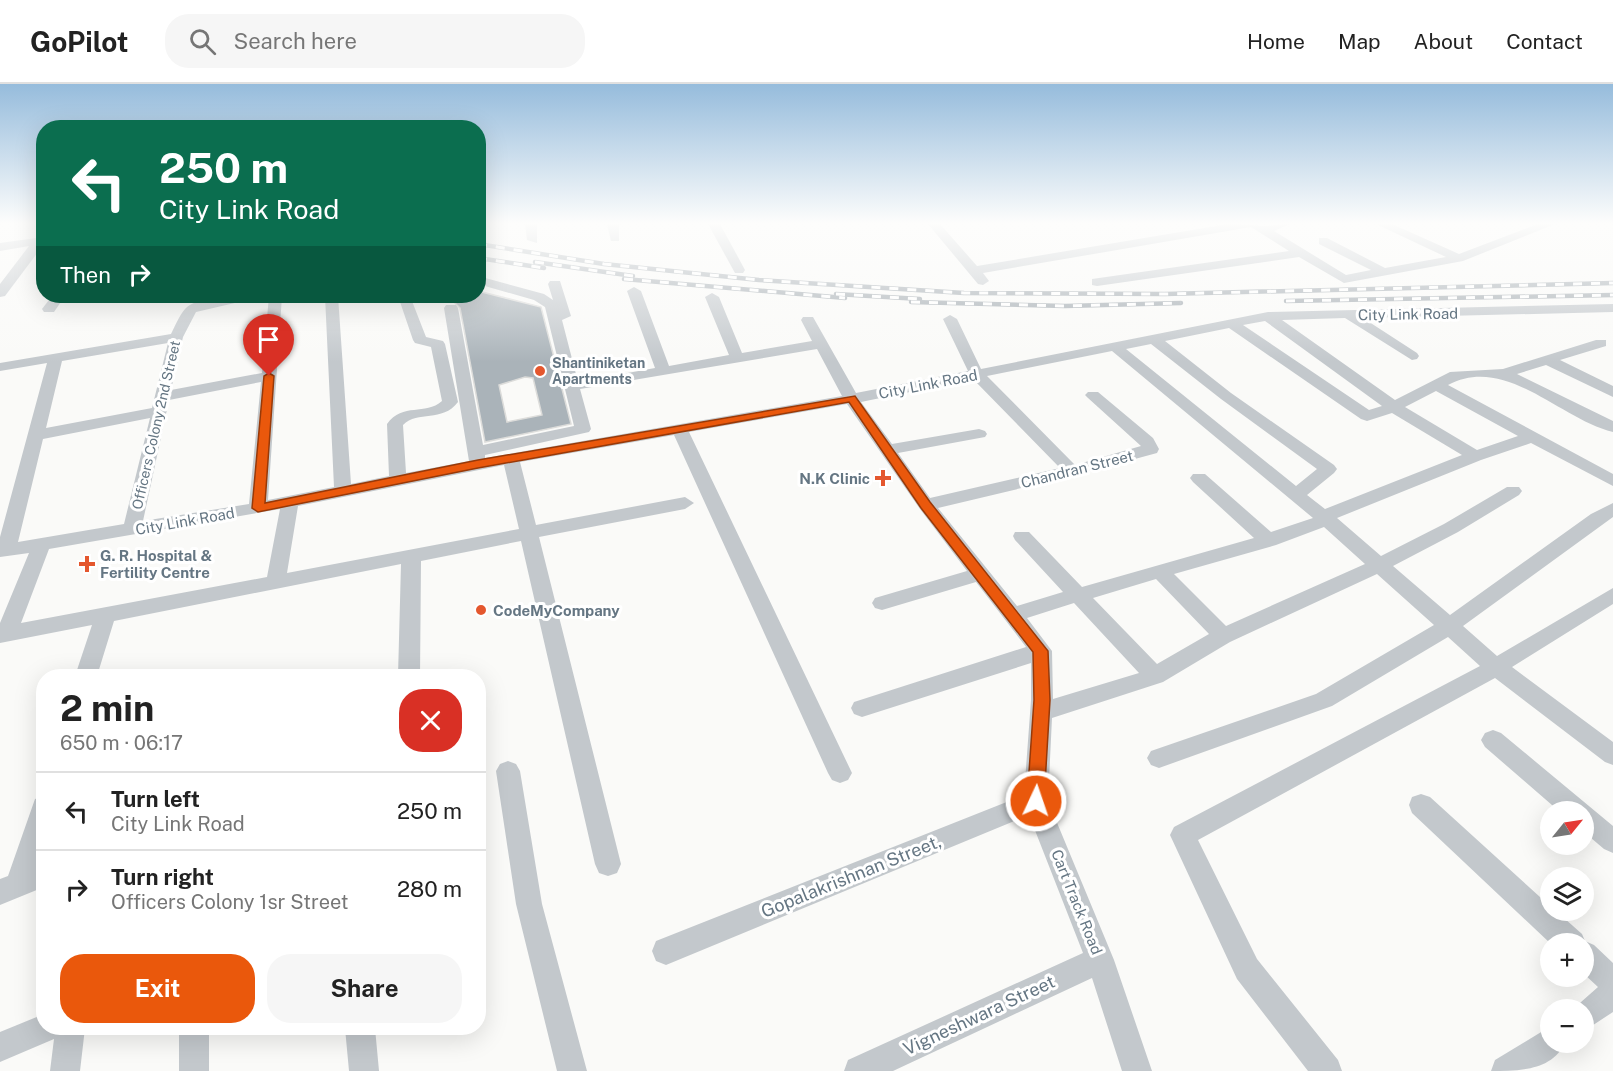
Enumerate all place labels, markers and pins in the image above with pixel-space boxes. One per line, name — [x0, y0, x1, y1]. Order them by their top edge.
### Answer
pin — [243, 314, 294, 376]
place label: Shantiniketan Apartments — [552, 355, 645, 387]
marker: Shantiniketan Apartments — [533, 364, 547, 378]
marker: N.K Clinic — [874, 469, 892, 487]
place label: N.K Clinic — [799, 470, 870, 487]
place label: G. R. Hospital & Fertility Centre — [100, 547, 213, 581]
marker: G. R. Hospital & Fertility Centre — [78, 555, 96, 573]
place label: CodeMyCompany — [493, 602, 620, 619]
marker: CodeMyCompany — [474, 603, 488, 617]

